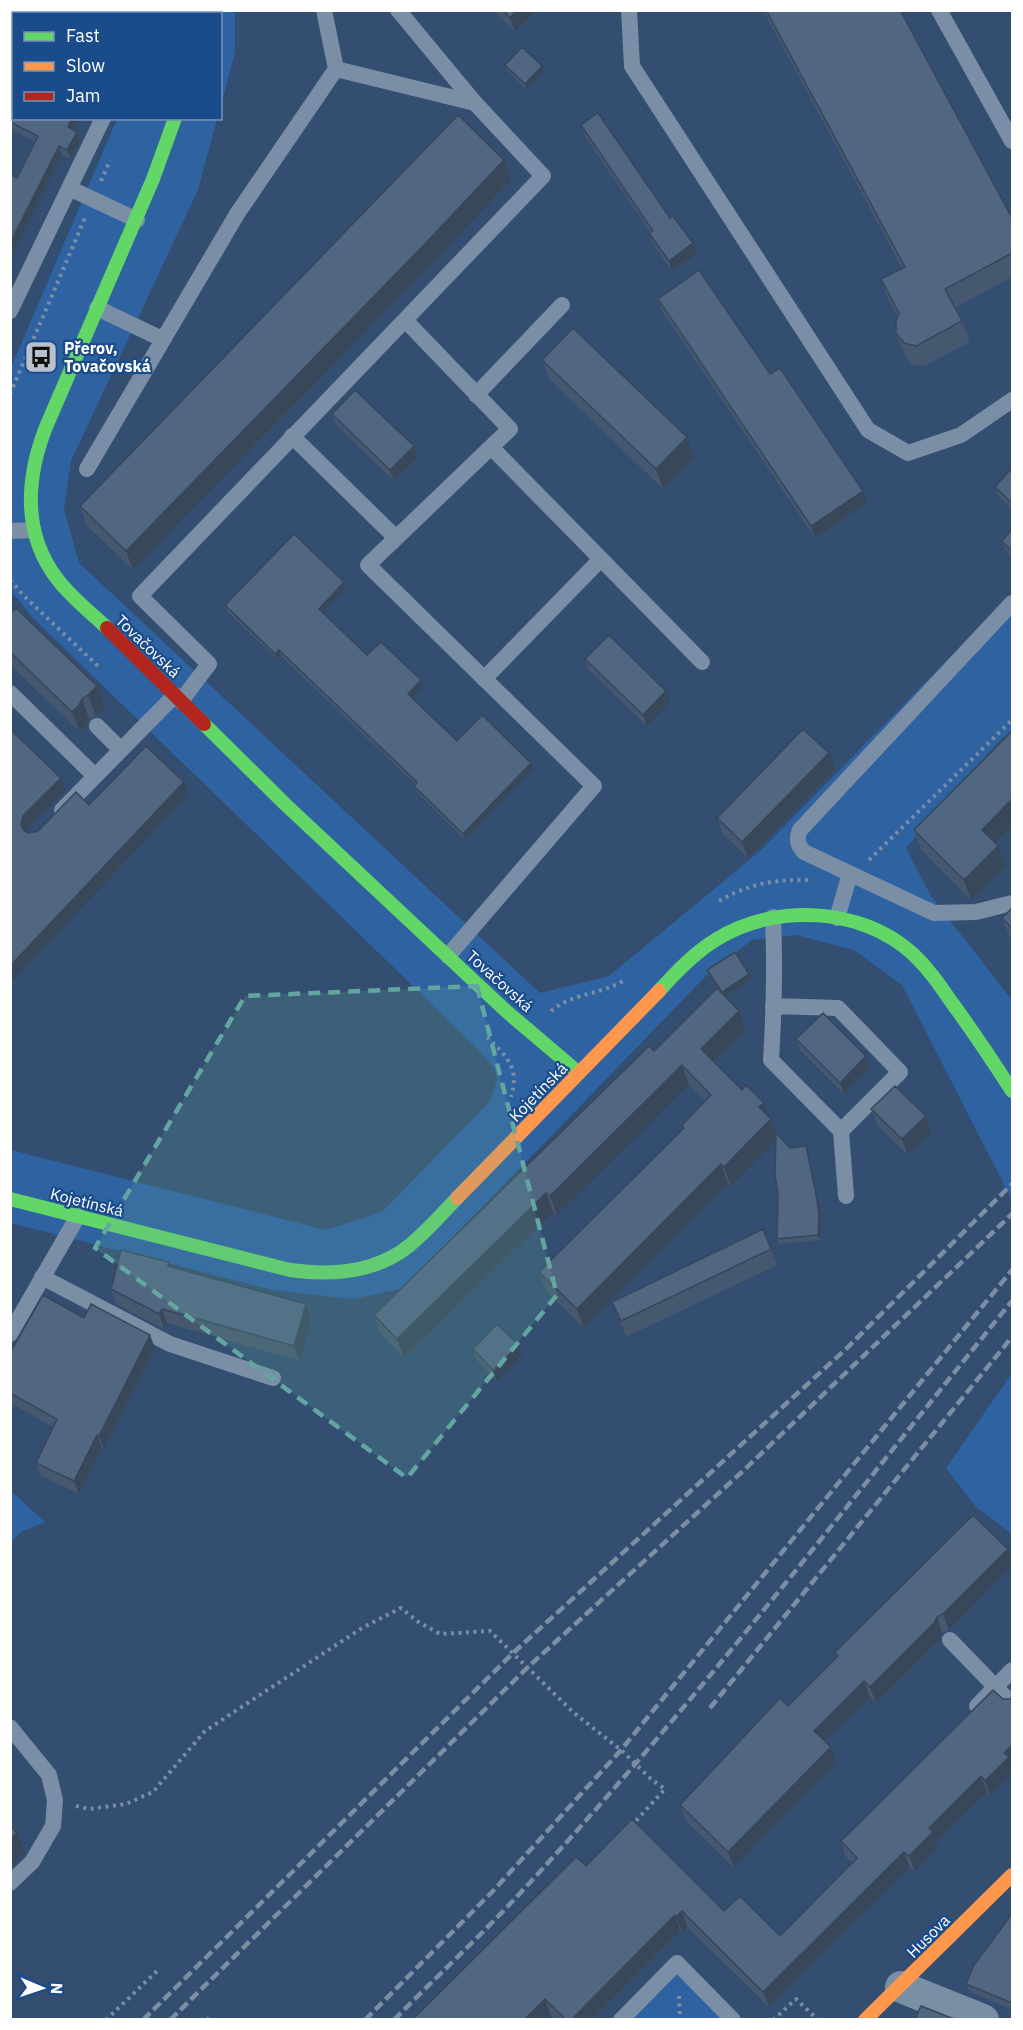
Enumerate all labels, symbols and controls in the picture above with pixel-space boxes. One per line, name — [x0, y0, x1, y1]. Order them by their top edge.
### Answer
legend — [12, 12, 222, 120]
text: Fast — [66, 24, 100, 47]
text: Slow — [66, 54, 105, 77]
text: Jam — [66, 84, 101, 107]
place label: Přerov, Tovačovská — [64, 338, 151, 376]
bus stop icon: Přerov, Tovačovská — [23, 339, 59, 375]
street label: Tovačovská — [111, 610, 185, 682]
street label: Tovačovská — [463, 946, 538, 1016]
street label: Kojetínská — [505, 1058, 572, 1126]
street label: Kojetínská — [48, 1183, 126, 1221]
street label: Husova — [902, 1910, 954, 1962]
north arrow — [12, 1958, 72, 2018]
text: N — [47, 1982, 67, 1995]

